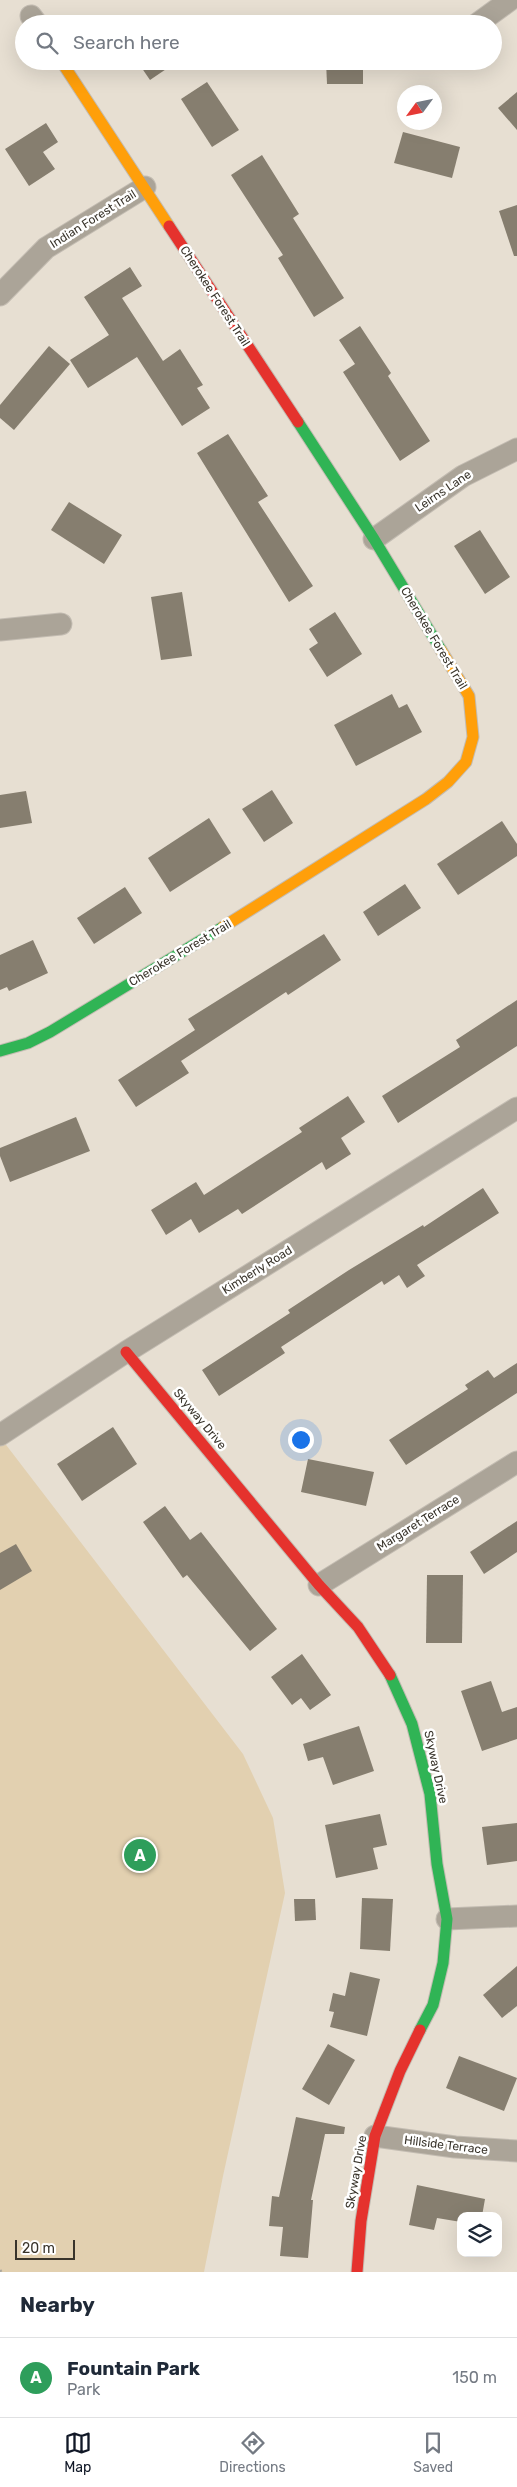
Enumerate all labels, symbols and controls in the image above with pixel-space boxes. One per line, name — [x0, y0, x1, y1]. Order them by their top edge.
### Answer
search box — [15, 15, 502, 70]
icon: search — [33, 29, 61, 57]
text: Search here — [73, 31, 180, 54]
north arrow — [397, 85, 442, 130]
street label: Indian Forest Trail — [47, 187, 139, 251]
street label: Cherokee Forest Trail — [177, 243, 253, 349]
street label: Leirns Lane — [412, 467, 474, 515]
street label: Cherokee Forest Trail — [398, 584, 470, 692]
street label: Cherokee Forest Trail — [126, 917, 234, 989]
street label: Kimberly Road — [219, 1243, 295, 1297]
street label: Skyway Drive — [171, 1386, 229, 1452]
your location — [288, 1427, 314, 1453]
street label: Margaret Terrace — [374, 1492, 462, 1554]
street label: Skyway Drive — [421, 1729, 451, 1805]
pin: A — [124, 1836, 156, 1874]
street label: Hillside Terrace — [403, 2133, 489, 2157]
street label: Skyway Drive — [343, 2134, 369, 2210]
map controls — [457, 2212, 502, 2257]
button: layers — [457, 2212, 502, 2257]
scale bar — [15, 2237, 75, 2260]
text: 20 m — [22, 2240, 55, 2257]
text: Nearby — [20, 2292, 95, 2317]
text: Fountain Park — [67, 2357, 200, 2380]
text: A — [30, 2368, 42, 2387]
text: 150 m — [452, 2368, 497, 2387]
text: Park — [67, 2380, 100, 2399]
tab: Map — [64, 2429, 92, 2476]
tab: Directions — [219, 2429, 286, 2476]
tab: Saved — [413, 2429, 453, 2476]

